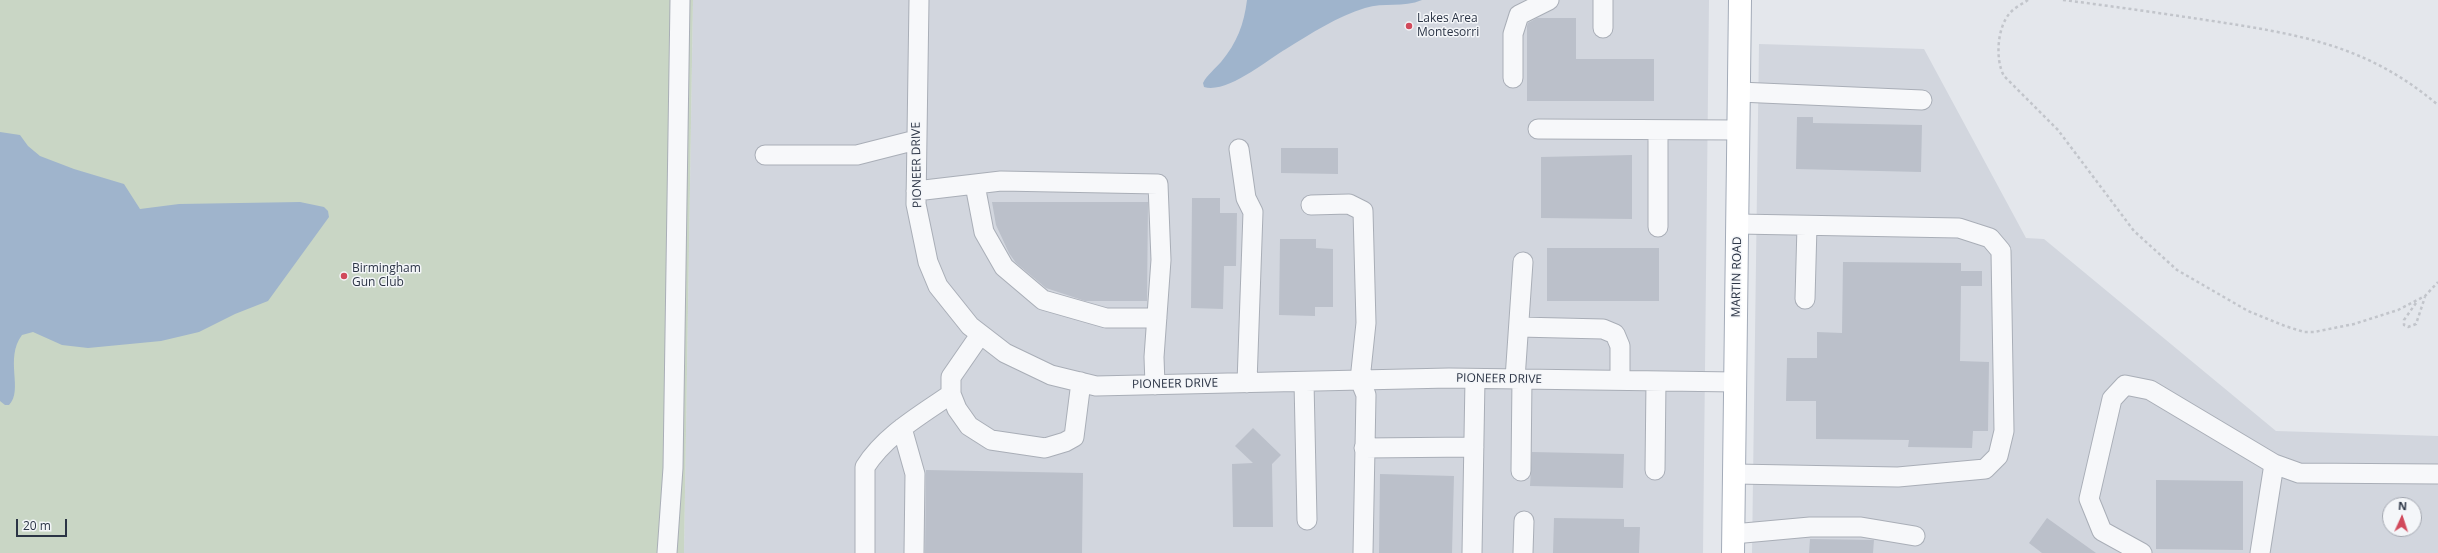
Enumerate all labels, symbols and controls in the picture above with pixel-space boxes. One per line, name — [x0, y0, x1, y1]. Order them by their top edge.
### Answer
place label: Lakes Area Montesorri — [1417, 12, 1479, 40]
marker: Lakes Area Montesorri — [1404, 21, 1414, 31]
street label: PIONEER DRIVE — [909, 122, 925, 208]
street label: MARTIN ROAD — [1729, 236, 1745, 318]
place label: Birmingham Gun Club — [352, 262, 421, 290]
marker: Birmingham Gun Club — [339, 271, 349, 281]
street label: PIONEER DRIVE — [1456, 371, 1542, 387]
street label: PIONEER DRIVE — [1132, 376, 1218, 392]
north arrow — [2382, 497, 2422, 537]
text: N — [2398, 498, 2407, 513]
scale bar — [18, 511, 69, 537]
text: 20 m — [23, 517, 51, 534]

